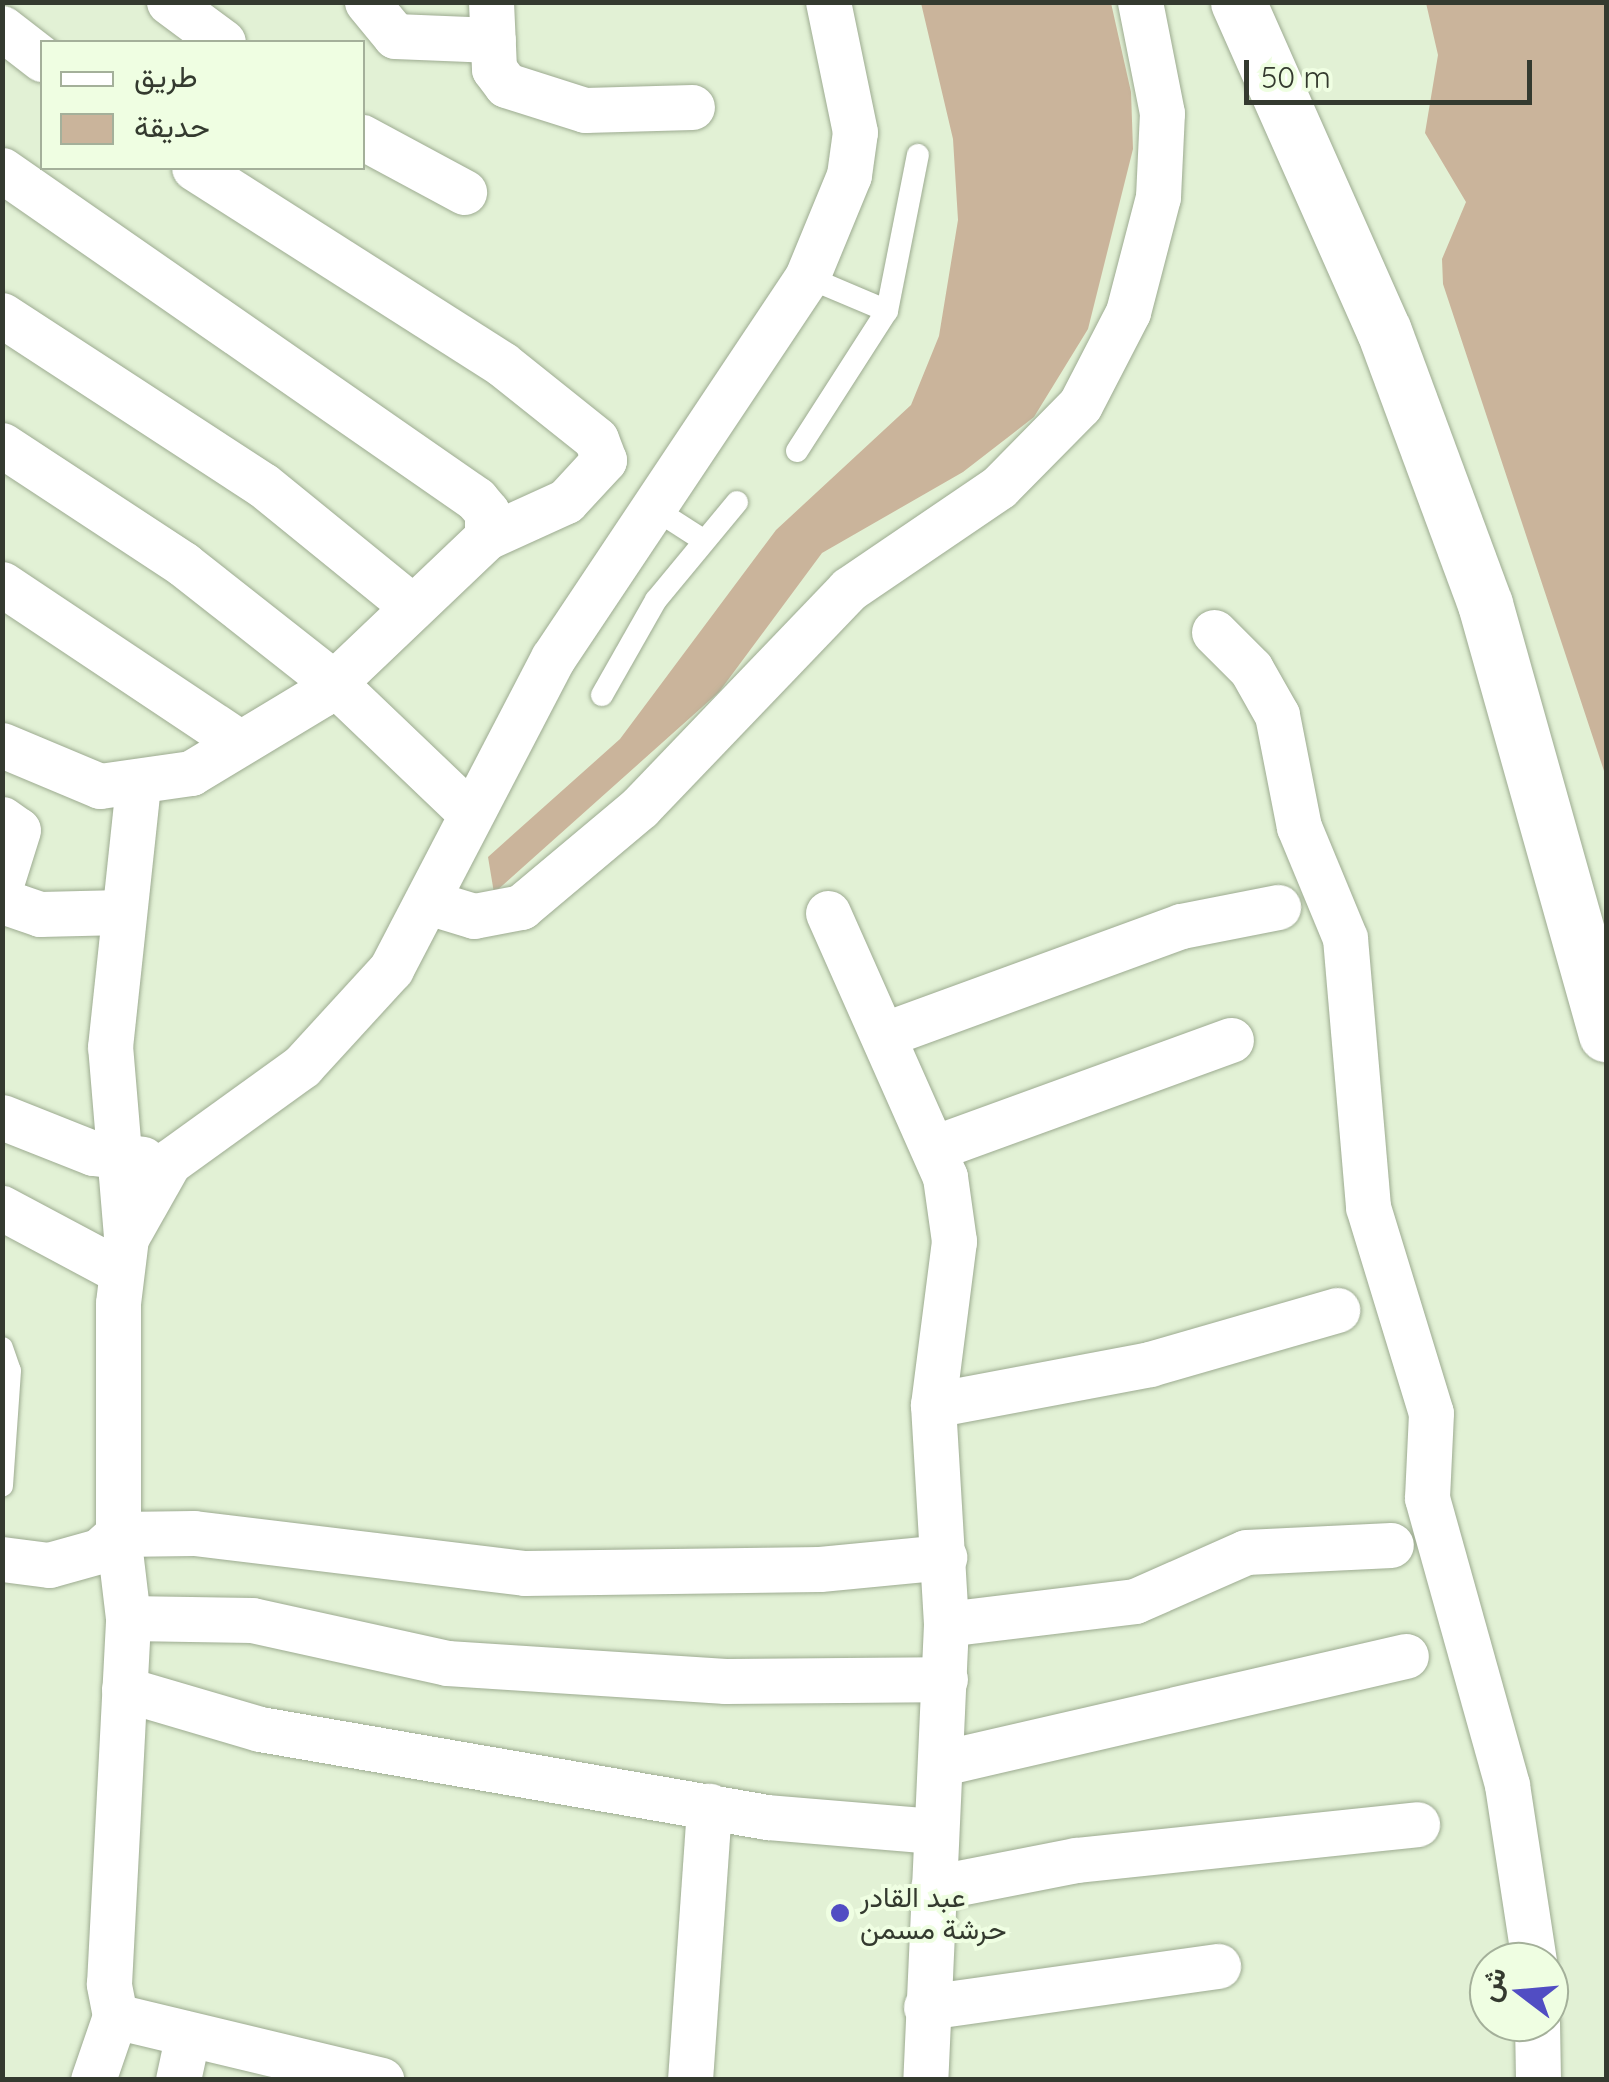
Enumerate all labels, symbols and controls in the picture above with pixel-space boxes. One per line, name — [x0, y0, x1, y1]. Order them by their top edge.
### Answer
legend — [40, 40, 365, 170]
scale bar — [1249, 40, 1536, 102]
text: طريق — [134, 57, 198, 95]
text: 50 m — [1261, 58, 1331, 96]
text: حديقة — [134, 107, 210, 145]
place label: عبد القادر حرشة مسمن — [860, 1880, 1006, 1946]
marker: عبد القادر حرشة مسمن — [829, 1902, 851, 1924]
north arrow — [1469, 1942, 1569, 2042]
text: ش — [1470, 1963, 1513, 2005]

